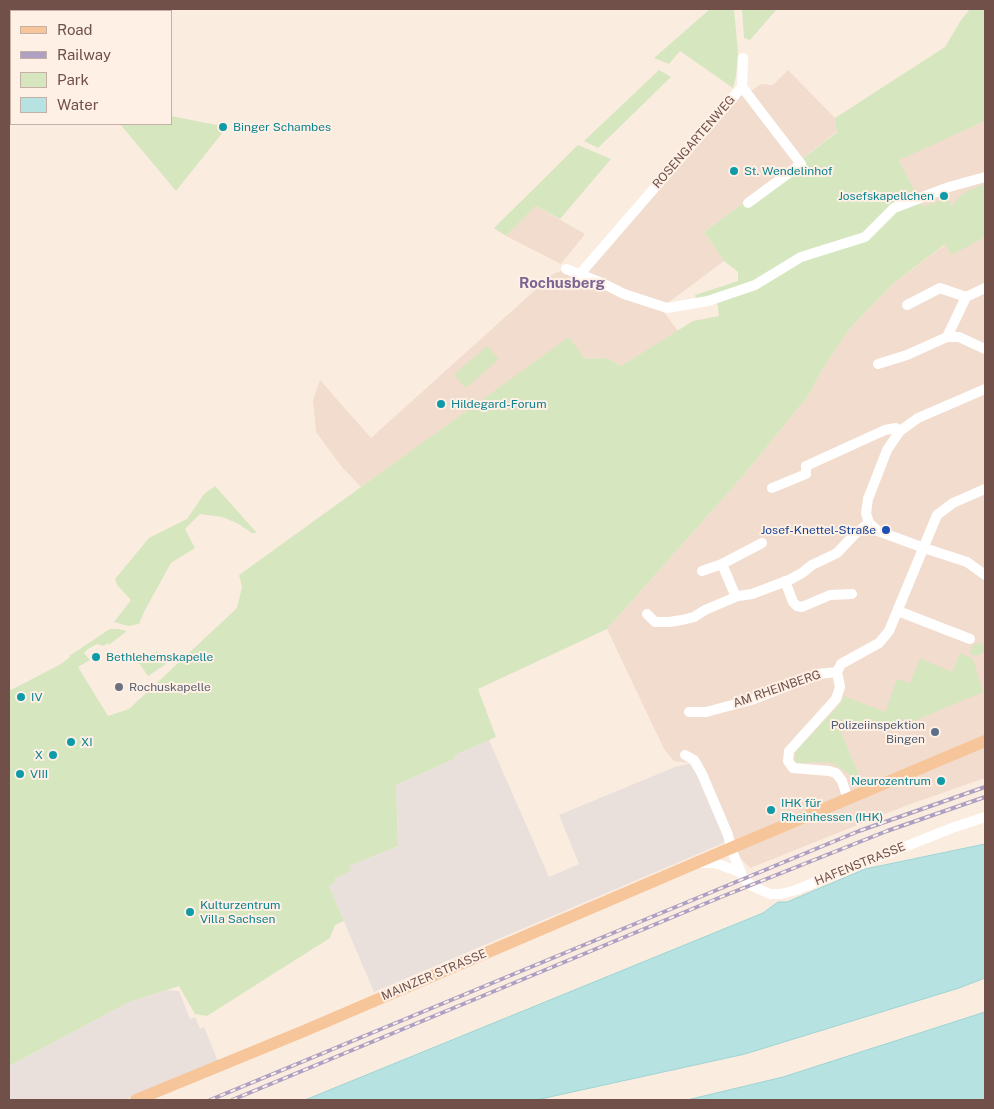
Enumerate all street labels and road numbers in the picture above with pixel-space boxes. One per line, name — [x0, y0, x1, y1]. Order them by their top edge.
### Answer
street label: ROSENGARTENWEG — [650, 93, 738, 191]
street label: AM RHEINBERG — [731, 667, 823, 711]
street label: HAFENSTRASSE — [813, 839, 907, 889]
street label: MAINZER STRASSE — [379, 946, 489, 1004]

